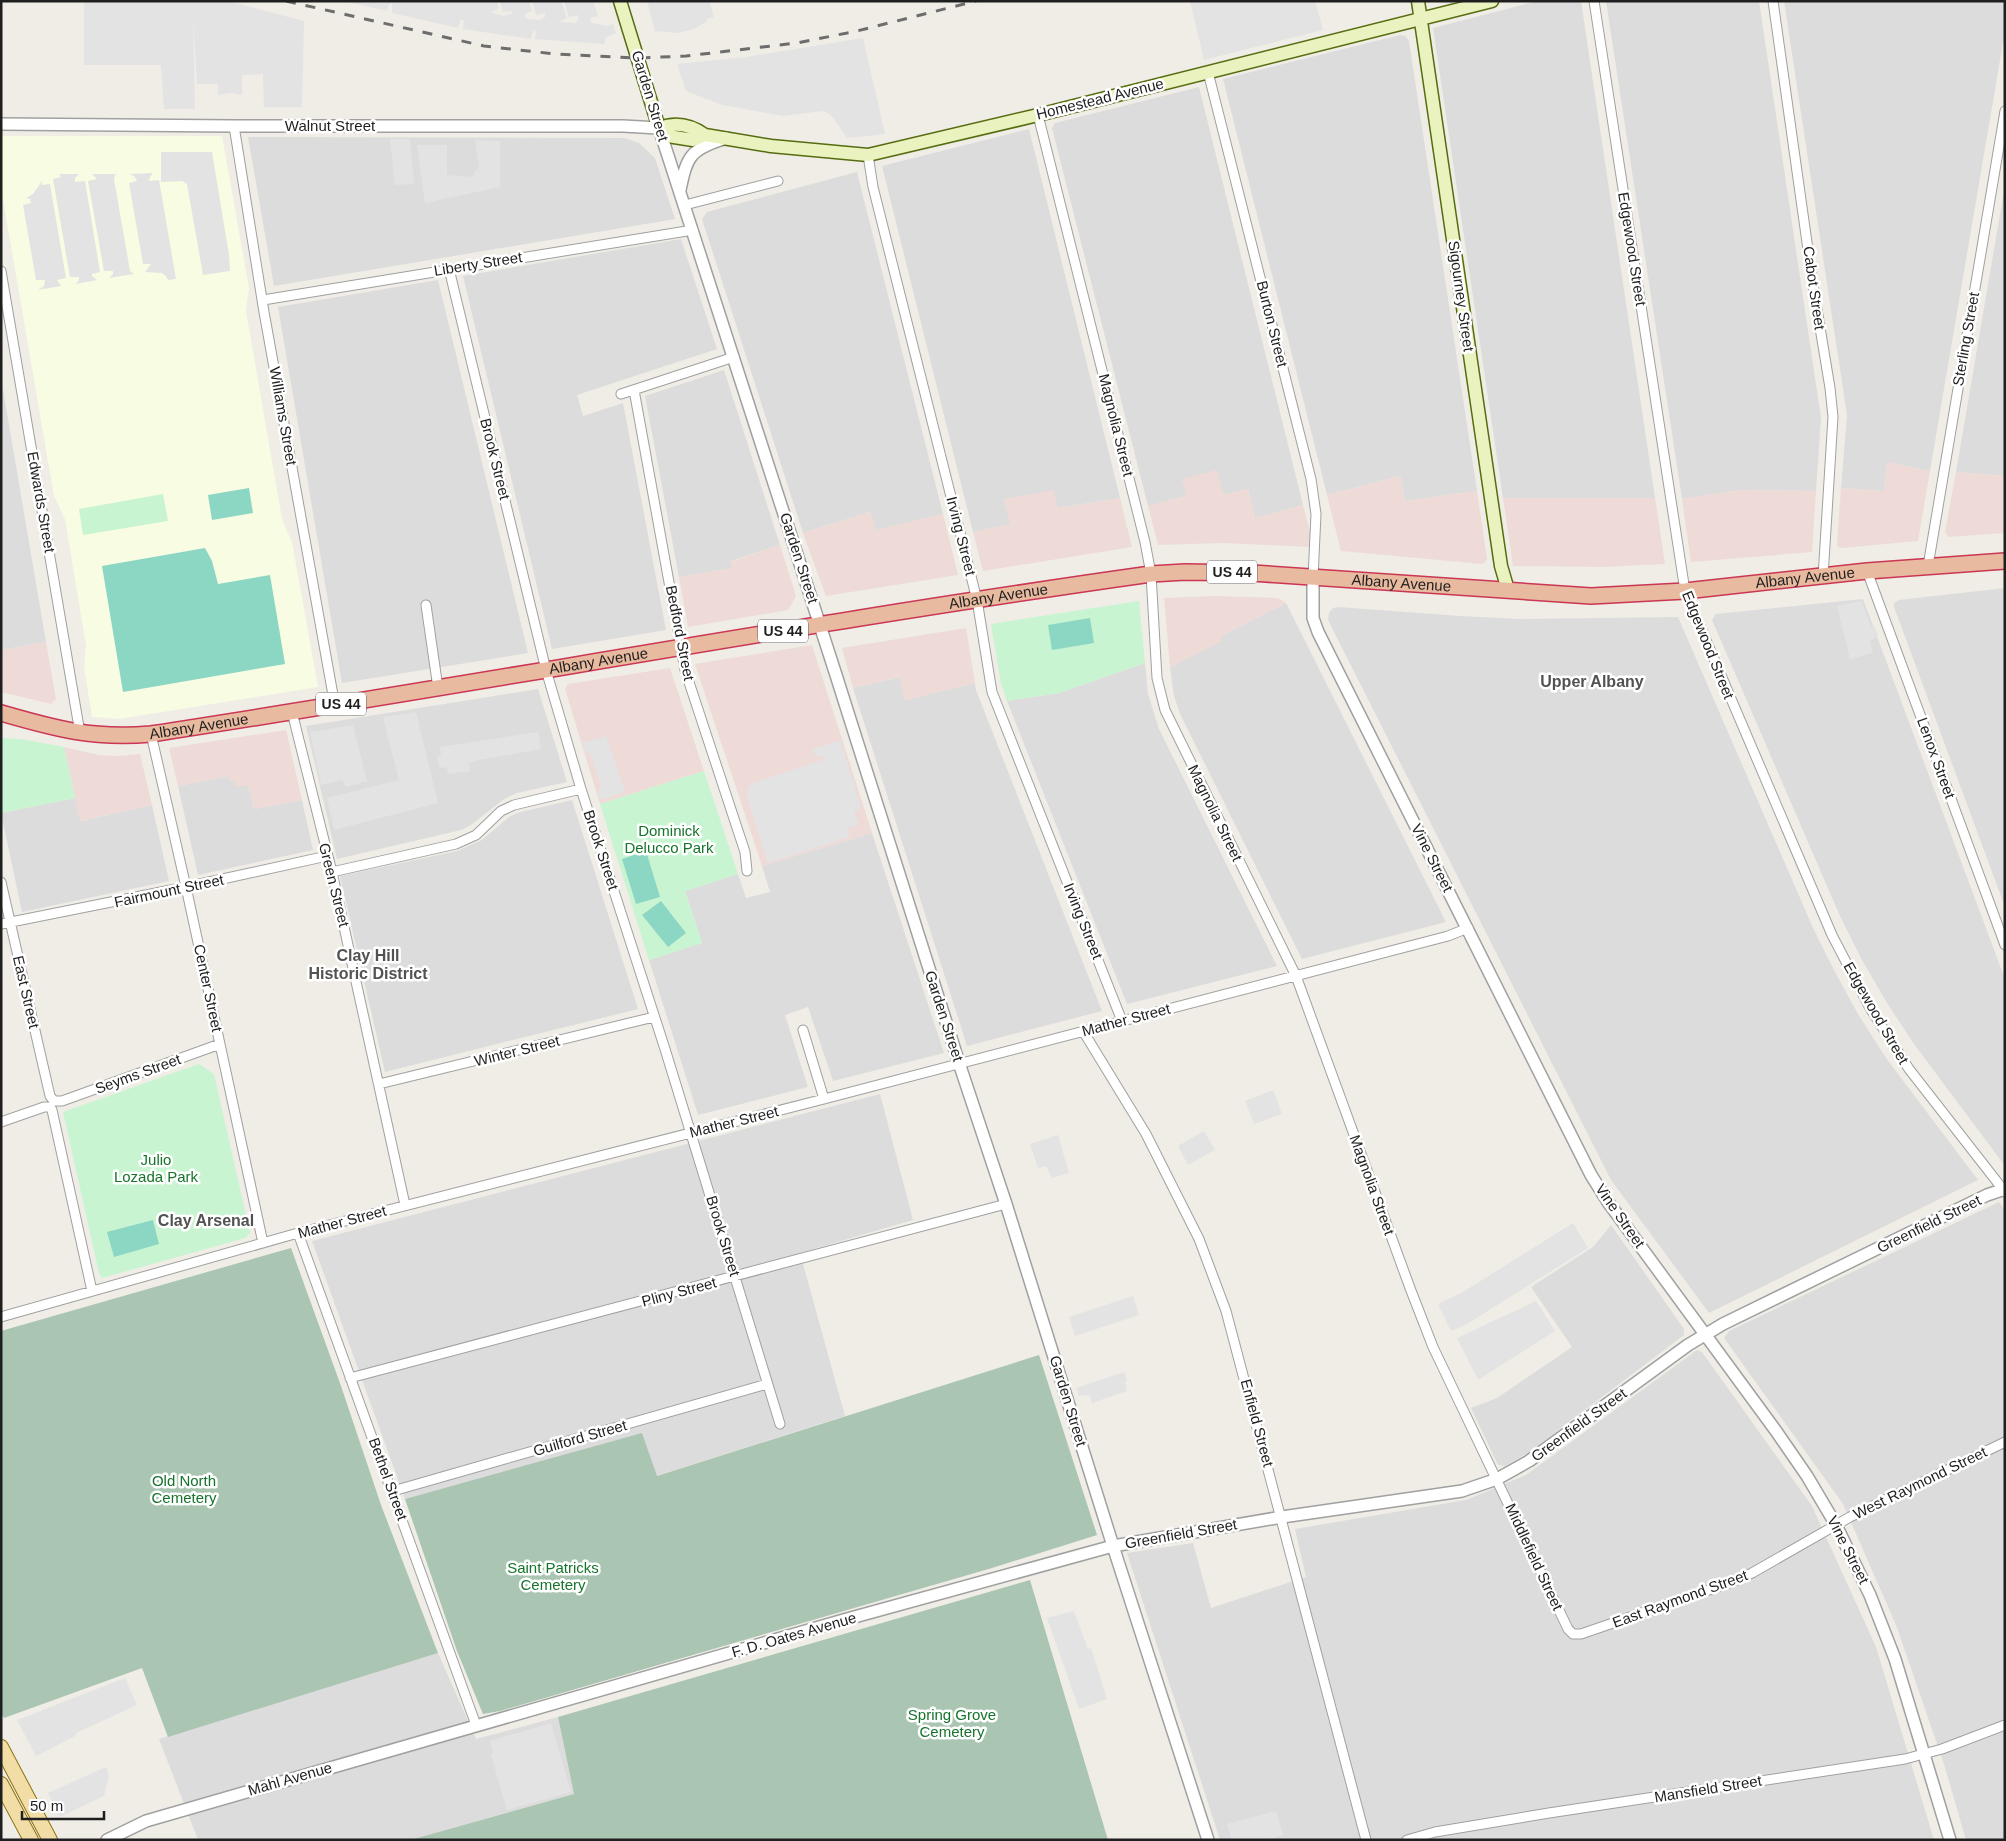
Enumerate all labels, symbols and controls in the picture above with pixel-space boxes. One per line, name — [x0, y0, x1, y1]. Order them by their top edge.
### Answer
street label: Garden Street — [629, 48, 673, 144]
street label: Homestead Avenue — [1034, 74, 1165, 123]
street label: Walnut Street — [285, 117, 376, 134]
street label: Edgewood Street — [1615, 191, 1650, 308]
street label: Sigourney Street — [1445, 239, 1478, 353]
street label: Cabot Street — [1800, 245, 1829, 332]
street label: Liberty Street — [433, 248, 524, 279]
street label: Burton Street — [1254, 279, 1292, 370]
street label: Sterling Street — [1949, 290, 1982, 387]
street label: Williams Street — [266, 365, 301, 467]
street label: Magnolia Street — [1096, 372, 1138, 479]
street label: Brook Street — [477, 416, 514, 502]
street label: Edwards Street — [24, 450, 59, 555]
street label: Irving Street — [943, 495, 980, 578]
street label: Garden Street — [777, 510, 822, 606]
road number: US 44 — [1207, 560, 1257, 584]
street label: Albany Avenue — [1754, 563, 1856, 591]
street label: Albany Avenue — [1351, 571, 1452, 594]
street label: Albany Avenue — [948, 580, 1049, 612]
street label: Bedford Street — [663, 584, 698, 683]
street label: Edgewood Street — [1679, 588, 1738, 702]
road number: US 44 — [758, 620, 808, 642]
street label: Albany Avenue — [548, 644, 649, 677]
district label: Upper Albany — [1540, 673, 1644, 690]
road number: US 44 — [316, 692, 366, 716]
street label: Albany Avenue — [148, 710, 249, 742]
street label: Lenox Street — [1914, 715, 1959, 801]
street label: Magnolia Street — [1185, 762, 1246, 864]
street label: Brook Street — [581, 808, 623, 893]
street label: Vine Street — [1408, 821, 1457, 895]
park label: Dominick Delucco Park — [624, 822, 714, 856]
street label: Green Street — [316, 841, 353, 929]
street label: Fairmount Street — [112, 870, 226, 910]
street label: Irving Street — [1060, 880, 1107, 962]
street label: Center Street — [191, 942, 226, 1034]
district label: Clay Hill Historic District — [308, 947, 428, 982]
street label: East Street — [10, 954, 43, 1031]
street label: Edgewood Street — [1840, 959, 1913, 1068]
street label: Garden Street — [922, 968, 967, 1064]
street label: Mather Street — [1080, 999, 1173, 1039]
street label: Winter Street — [472, 1031, 562, 1069]
street label: Seyms Street — [93, 1050, 184, 1097]
street label: Mather Street — [688, 1102, 781, 1141]
street label: Magnolia Street — [1347, 1133, 1399, 1238]
park label: Julio Lozada Park — [114, 1151, 199, 1185]
street label: Vine Street — [1592, 1181, 1649, 1252]
street label: Greenfield Street — [1874, 1191, 1984, 1256]
street label: Brook Street — [703, 1194, 744, 1279]
street label: Mather Street — [296, 1201, 389, 1241]
district label: Clay Arsenal — [158, 1212, 254, 1229]
street label: Pliny Street — [640, 1273, 719, 1310]
street label: Garden Street — [1047, 1353, 1091, 1449]
street label: Enfield Street — [1238, 1377, 1278, 1469]
street label: Greenfield Street — [1528, 1384, 1630, 1465]
street label: Guilford Street — [531, 1416, 629, 1459]
street label: Bethel Street — [366, 1435, 412, 1523]
street label: West Raymond Street — [1850, 1442, 1990, 1522]
park label: Old North Cemetery — [151, 1472, 217, 1506]
street label: Middlefield Street — [1502, 1501, 1567, 1614]
street label: Vine Street — [1824, 1513, 1873, 1587]
street label: Greenfield Street — [1124, 1515, 1239, 1552]
park label: Saint Patricks Cemetery — [507, 1559, 599, 1593]
street label: East Raymond Street — [1610, 1566, 1750, 1631]
street label: F. D. Oates Avenue — [730, 1609, 858, 1660]
park label: Spring Grove Cemetery — [908, 1706, 996, 1740]
street label: Mahl Avenue — [246, 1758, 334, 1799]
street label: Mansfield Street — [1653, 1772, 1764, 1805]
scale bar — [22, 1788, 105, 1820]
text: 50 m — [30, 1797, 63, 1814]

